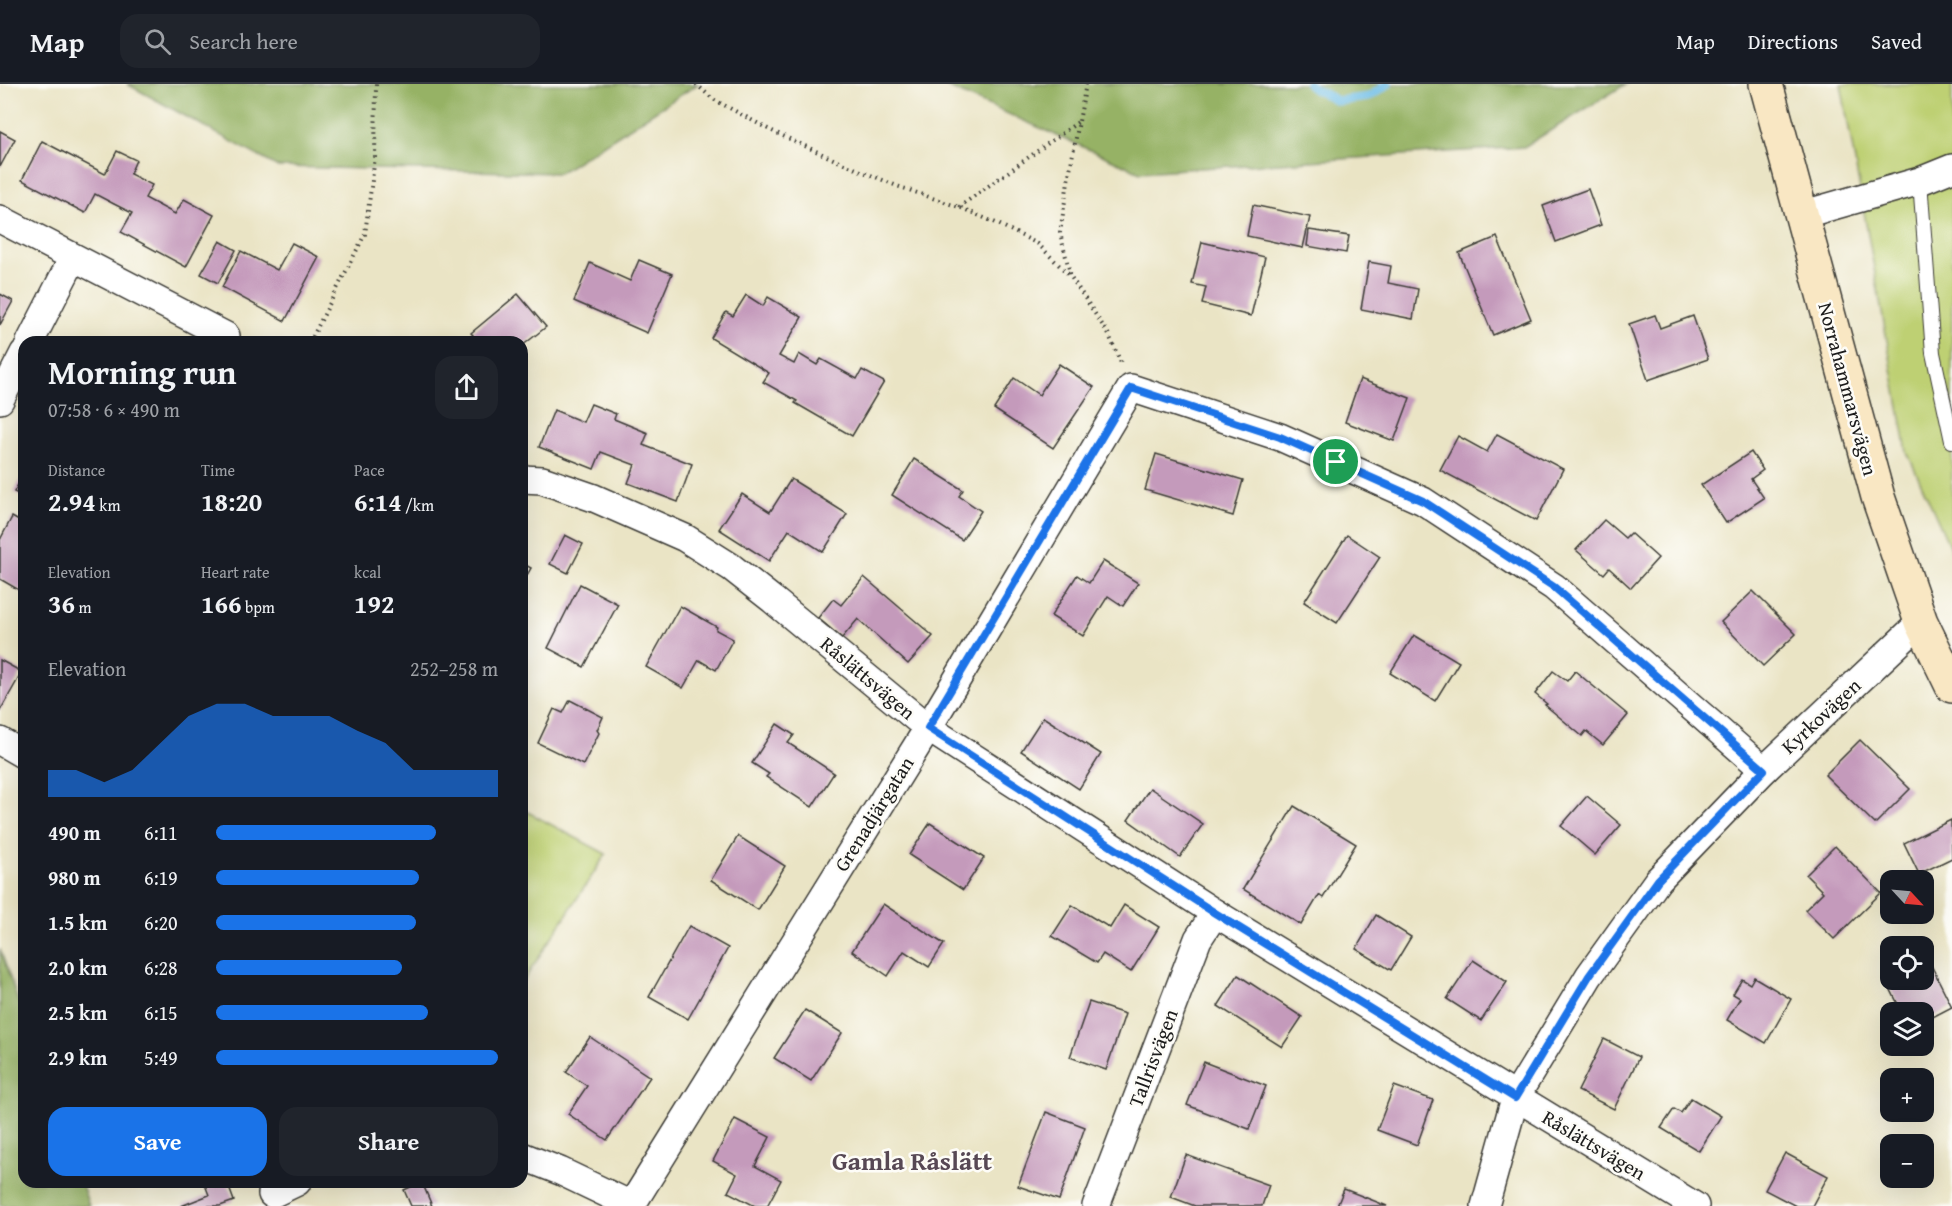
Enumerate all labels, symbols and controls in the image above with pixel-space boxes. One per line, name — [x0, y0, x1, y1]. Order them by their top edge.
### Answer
search box — [120, 14, 540, 68]
text: Map — [30, 21, 84, 62]
icon: search — [141, 25, 174, 58]
text: Search here — [189, 25, 298, 57]
text: Map — [1676, 26, 1715, 57]
text: Directions — [1748, 26, 1838, 57]
text: Saved — [1871, 26, 1922, 57]
street label: Norrahammarsvägen — [1811, 299, 1886, 479]
text: Morning run — [48, 348, 237, 396]
button: share — [435, 356, 498, 419]
text: 07:58 · 6 × 490 m — [48, 395, 180, 424]
pin — [1310, 436, 1361, 487]
icon: arrive — [1319, 445, 1352, 478]
text: Distance — [48, 458, 105, 482]
text: Time — [201, 458, 235, 482]
text: Pace — [354, 458, 385, 482]
text: 2.94 — [48, 482, 96, 521]
text: 18:20 — [201, 482, 262, 521]
text: 6:14 — [354, 482, 402, 521]
text: km — [96, 493, 120, 517]
text: /km — [402, 493, 434, 517]
text: Elevation — [48, 560, 111, 584]
text: Heart rate — [201, 560, 270, 584]
text: kcal — [354, 560, 381, 584]
text: 36 — [48, 584, 75, 623]
text: 166 — [201, 584, 241, 623]
text: 192 — [354, 584, 394, 623]
text: m — [75, 595, 92, 619]
text: bpm — [241, 595, 275, 619]
street label: Råslättsvägen — [815, 629, 922, 726]
text: Elevation — [48, 654, 126, 683]
text: 252–258 m — [410, 654, 498, 683]
street label: Kyrkovägen — [1774, 671, 1867, 760]
street label: Grenadjärgatan — [827, 751, 920, 877]
text: 490 m — [48, 818, 101, 847]
text: 6:11 — [144, 818, 178, 847]
text: 980 m — [48, 863, 101, 892]
text: 6:19 — [144, 863, 178, 892]
north arrow — [1880, 870, 1934, 924]
map controls — [1880, 870, 1934, 1188]
text: 1.5 km — [48, 908, 107, 937]
text: 6:20 — [144, 908, 178, 937]
button: locate — [1880, 936, 1934, 990]
text: 2.0 km — [48, 953, 107, 982]
text: 6:28 — [144, 953, 178, 982]
text: 2.5 km — [48, 998, 107, 1027]
text: 6:15 — [144, 998, 178, 1027]
button: layers — [1880, 1002, 1934, 1056]
street label: Tallrisvägen — [1121, 1005, 1185, 1111]
text: 2.9 km — [48, 1043, 107, 1072]
text: 5:49 — [144, 1043, 178, 1072]
button: + — [1880, 1068, 1934, 1122]
street label: Råslättsvägen — [1537, 1102, 1651, 1187]
button: Save — [48, 1107, 267, 1176]
button: Share — [279, 1107, 498, 1176]
button: − — [1880, 1134, 1934, 1188]
district label: Gamla Råslätt — [832, 1141, 992, 1180]

